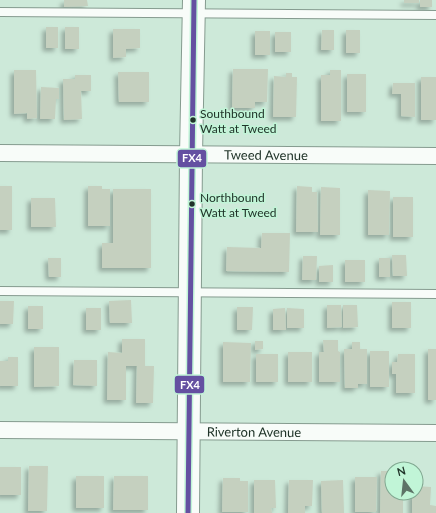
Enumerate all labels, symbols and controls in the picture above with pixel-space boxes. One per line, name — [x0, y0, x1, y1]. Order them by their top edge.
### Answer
place label: Southbound Watt at Tweed — [200, 106, 277, 136]
marker: Southbound Watt at Tweed — [188, 115, 198, 125]
street label: Tweed Avenue — [224, 147, 308, 163]
line badge: FX4 — [177, 149, 207, 168]
text: FX4 — [182, 151, 203, 164]
place label: Northbound Watt at Tweed — [200, 190, 277, 220]
marker: Northbound Watt at Tweed — [187, 199, 197, 209]
line badge: FX4 — [174, 375, 205, 394]
text: FX4 — [180, 378, 201, 391]
street label: Riverton Avenue — [207, 423, 301, 440]
north arrow — [384, 461, 424, 501]
text: N — [396, 463, 407, 478]

